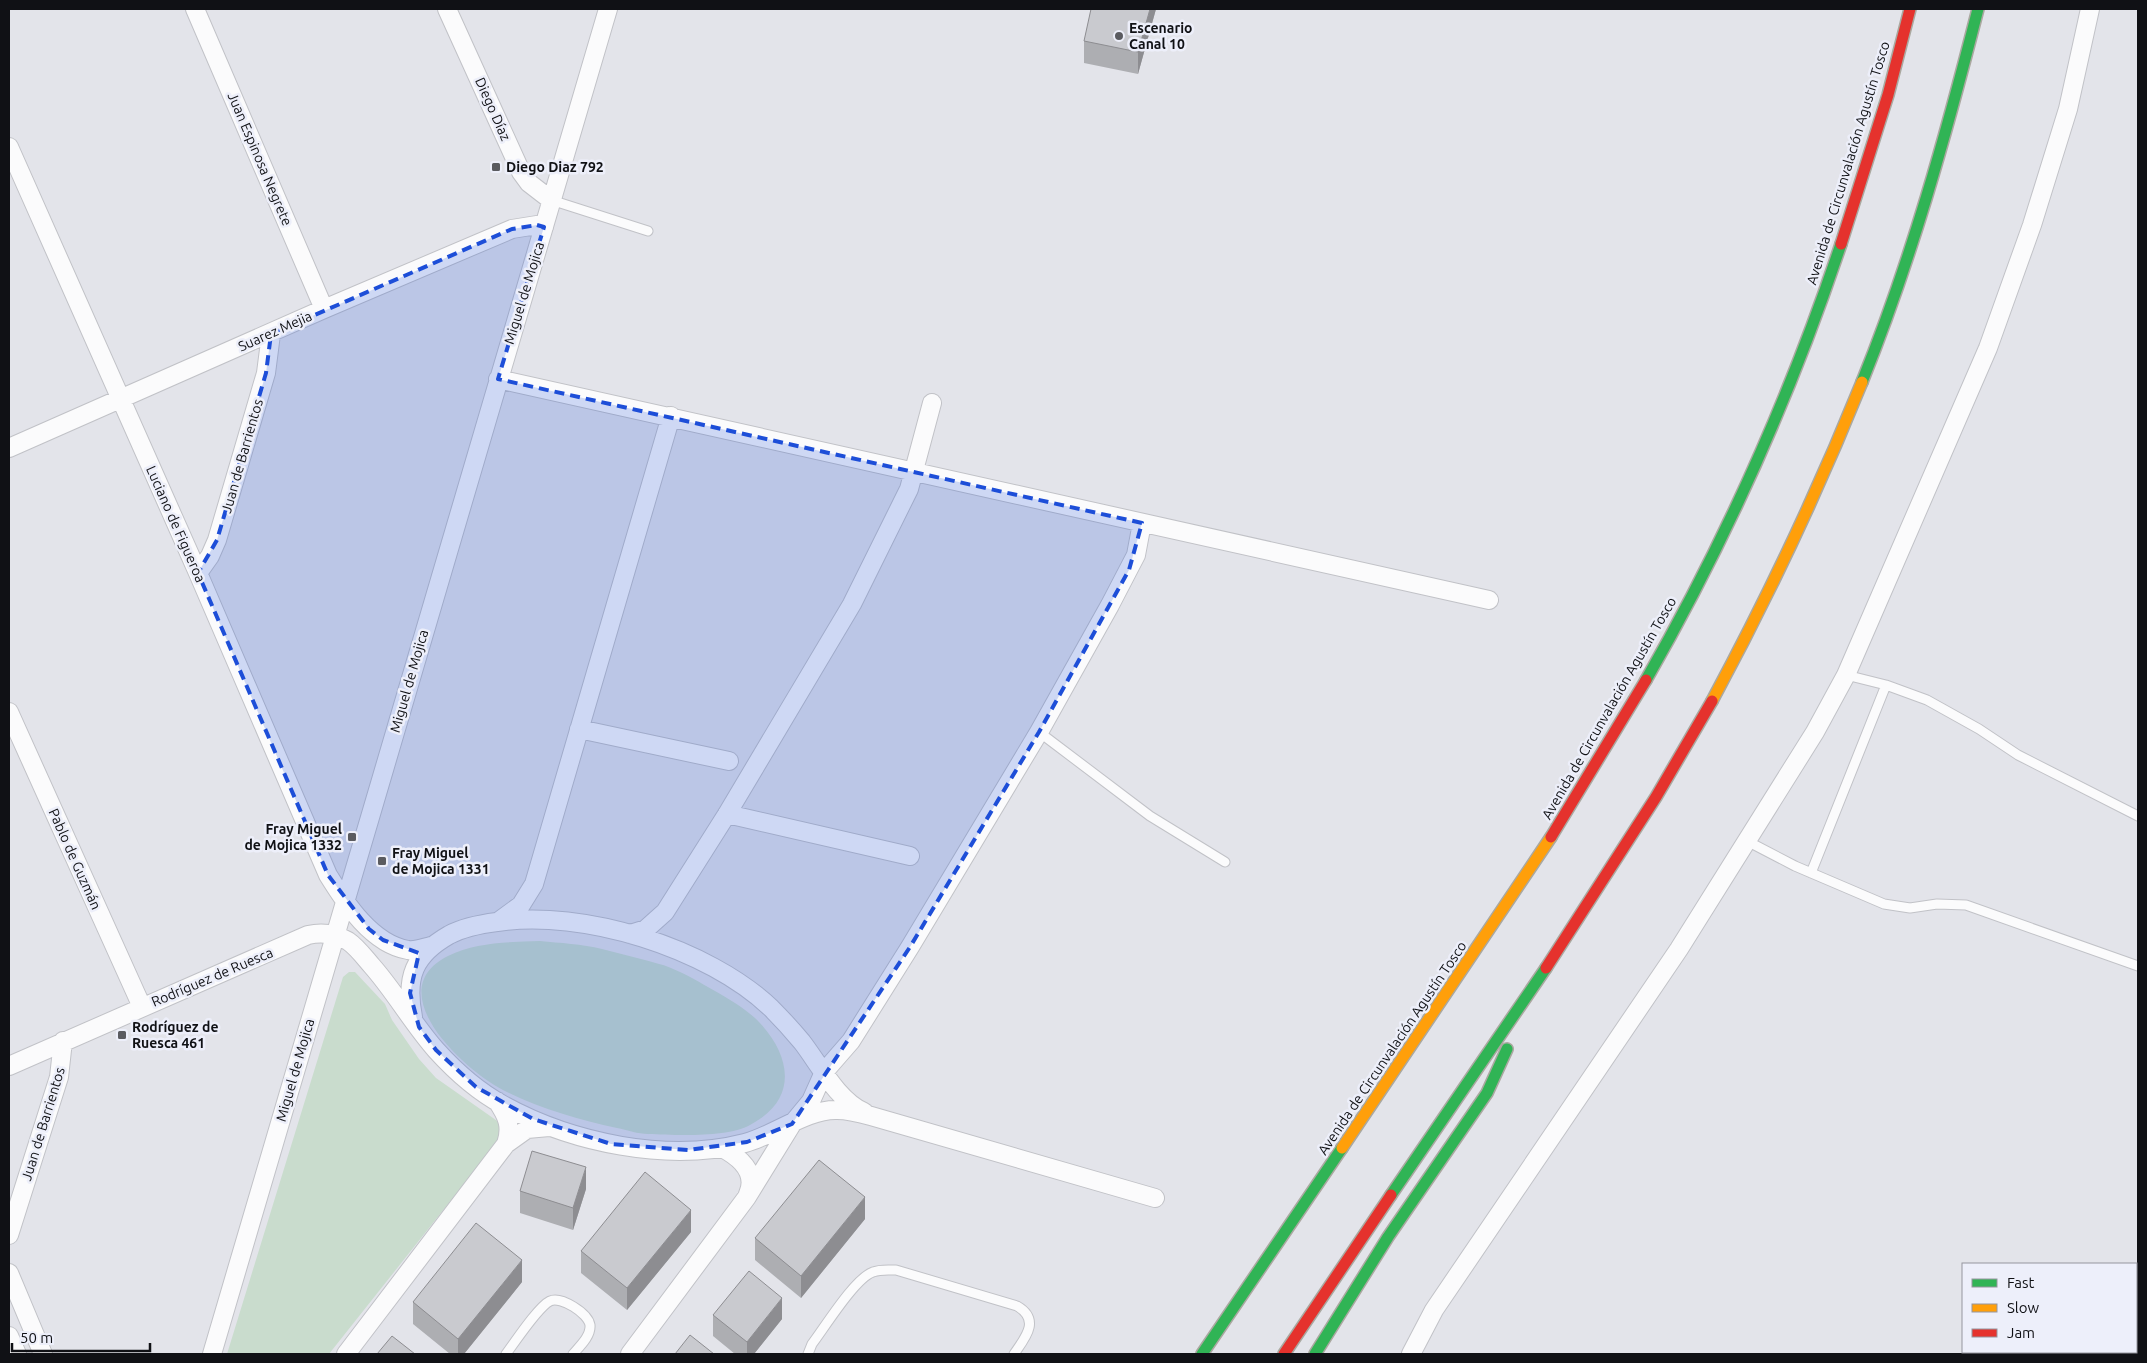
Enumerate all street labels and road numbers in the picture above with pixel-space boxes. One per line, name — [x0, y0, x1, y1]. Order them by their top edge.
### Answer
street label: Avenida de Circunvalación Agustín Tosco — [1803, 39, 1893, 287]
street label: Diego Díaz — [472, 75, 514, 143]
street label: Juan Espinosa Negrete — [225, 90, 295, 228]
street label: Miguel de Mojica — [501, 240, 547, 346]
street label: Suarez Mejia — [236, 308, 314, 354]
street label: Juan de Barrientos — [218, 397, 266, 515]
street label: Luciano de Figueroa — [143, 463, 209, 585]
street label: Avenida de Circunvalación Agustín Tosco — [1539, 594, 1679, 822]
street label: Miguel de Mojica — [387, 628, 431, 734]
street label: Pablo de Guzmán — [46, 806, 104, 912]
street label: Avenida de Circunvalación Agustín Tosco — [1314, 938, 1470, 1158]
street label: Rodríguez de Ruesca — [149, 944, 275, 1010]
street label: Miguel de Mojica — [273, 1017, 317, 1123]
street label: Juan de Barrientos — [18, 1065, 68, 1183]

